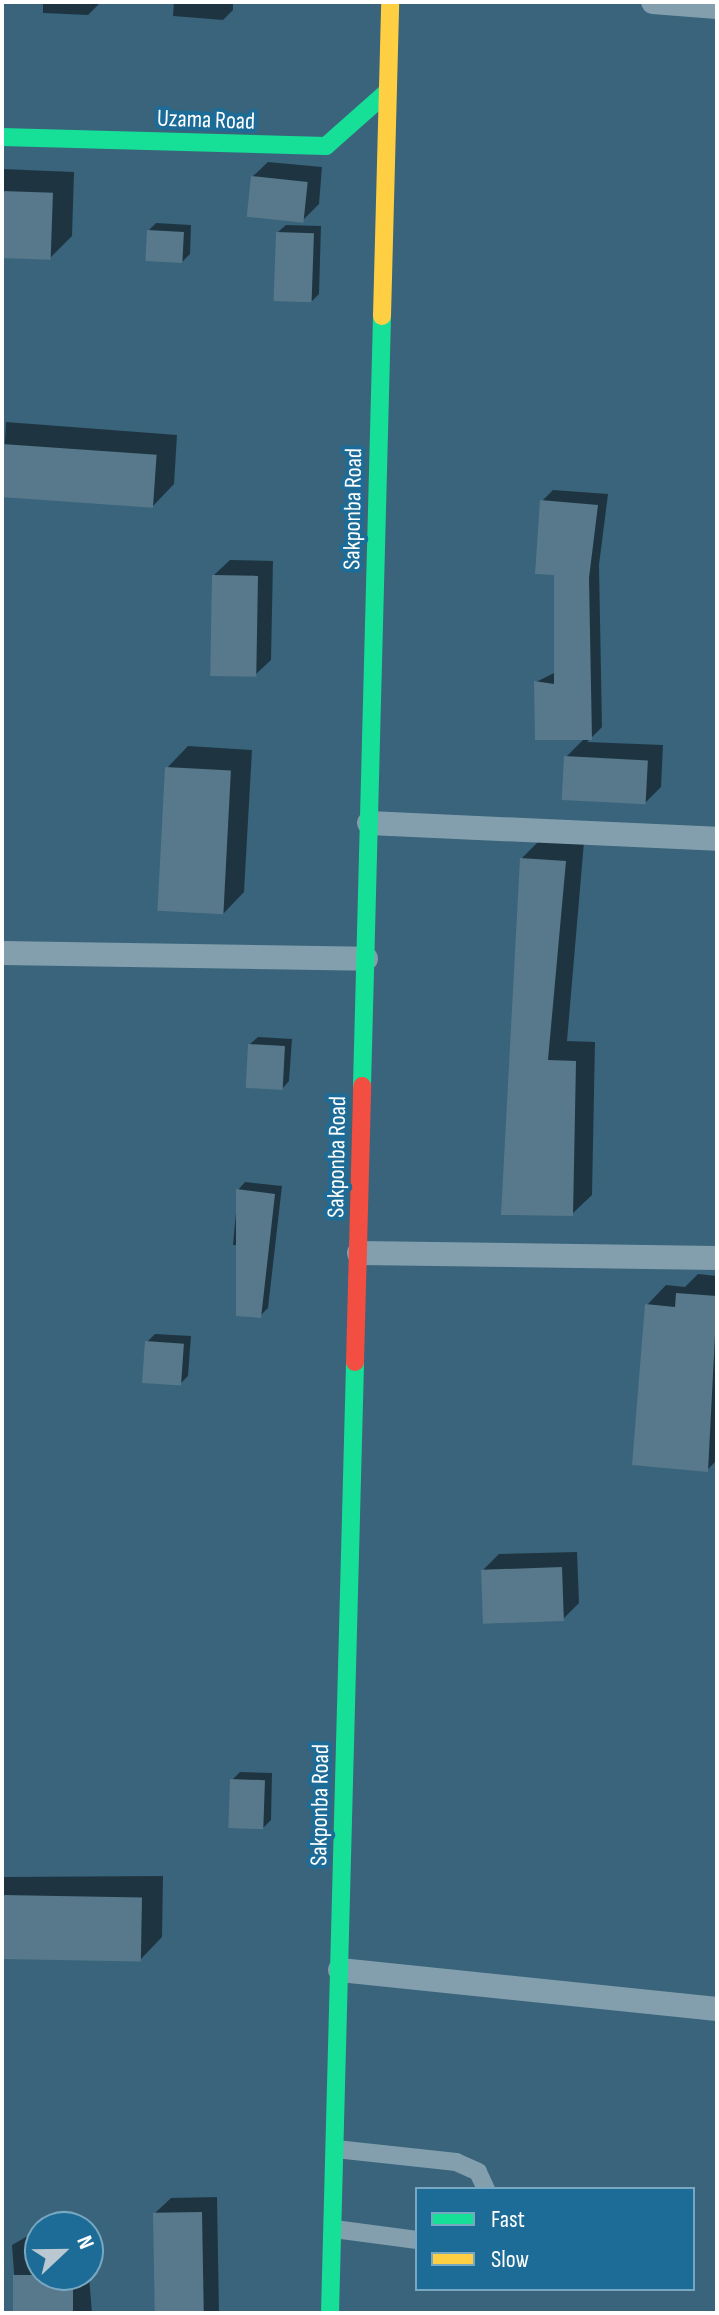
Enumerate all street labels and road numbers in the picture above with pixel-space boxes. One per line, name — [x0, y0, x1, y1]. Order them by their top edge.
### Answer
street label: Uzama Road — [156, 104, 256, 136]
street label: Sakponba Road — [338, 448, 368, 570]
street label: Sakponba Road — [322, 1096, 352, 1218]
street label: Sakponba Road — [305, 1744, 335, 1866]

